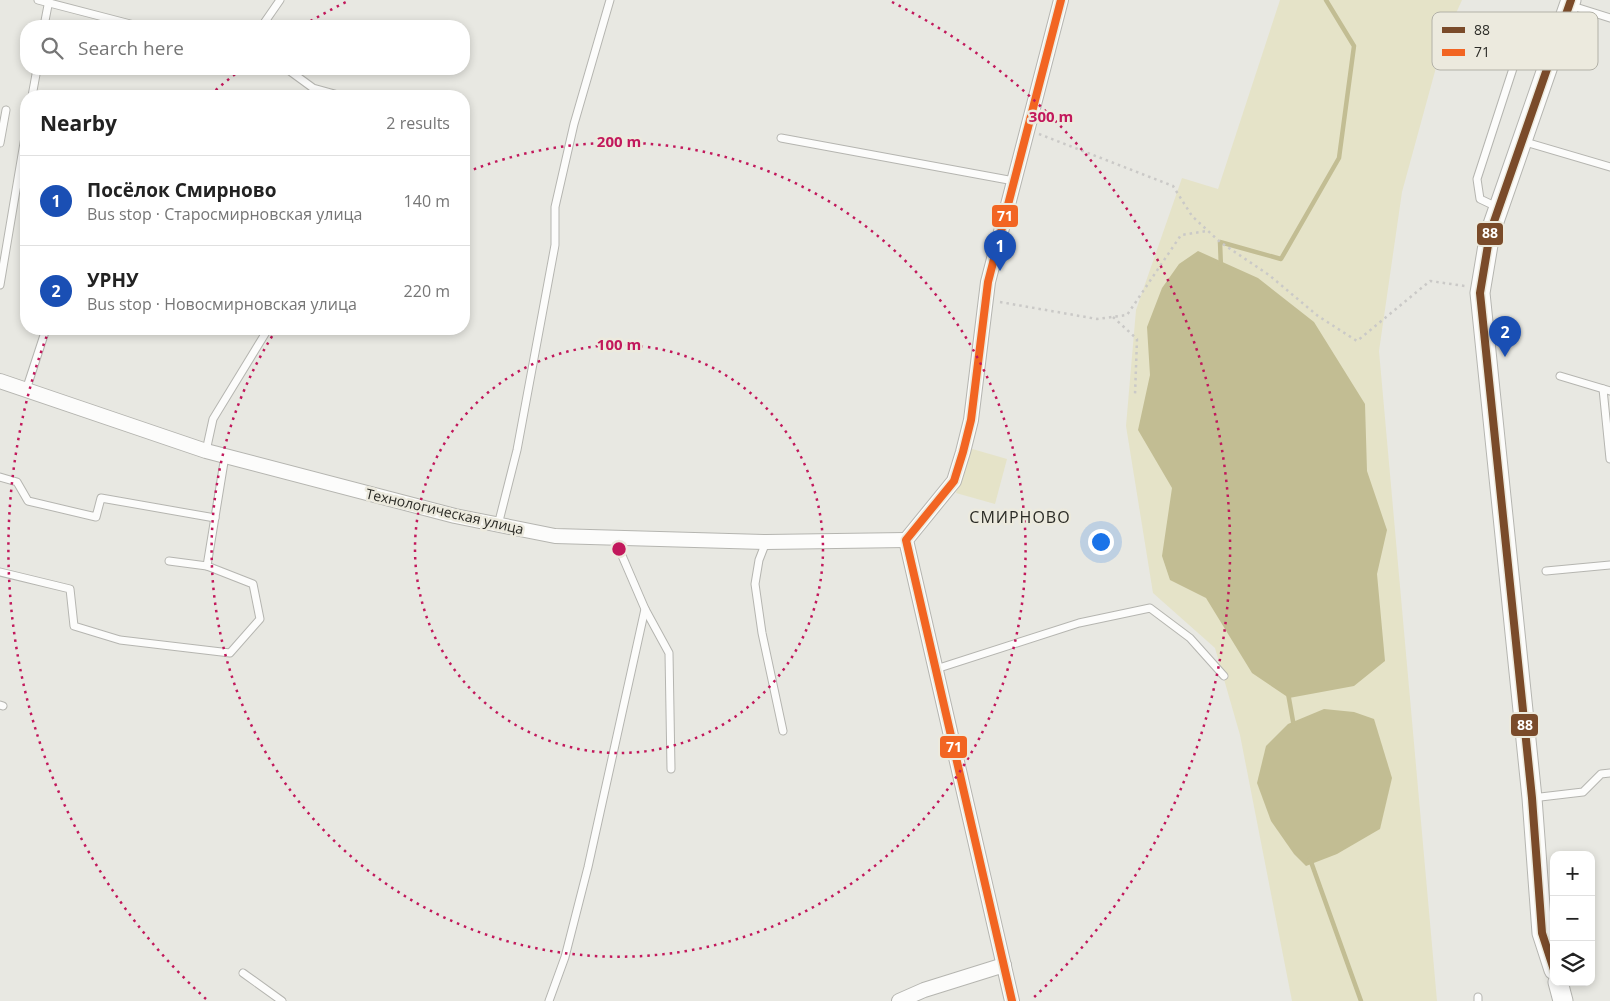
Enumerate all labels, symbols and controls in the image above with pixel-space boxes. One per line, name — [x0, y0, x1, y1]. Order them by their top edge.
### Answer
legend — [1432, 12, 1598, 70]
search box — [20, 20, 470, 75]
text: 88 — [1474, 20, 1490, 39]
icon: search — [38, 34, 66, 62]
text: Search here — [78, 35, 184, 61]
text: 71 — [1474, 42, 1490, 61]
text: 300 m — [1029, 106, 1073, 126]
text: Nearby — [40, 109, 117, 137]
text: 2 results — [386, 112, 450, 134]
text: 200 m — [597, 131, 641, 151]
text: Посёлок Смирново — [87, 177, 277, 203]
text: 1 — [51, 190, 61, 212]
text: 140 m — [404, 190, 450, 212]
text: Bus stop · Старосмирновская улица — [87, 203, 362, 225]
line badge: 71 — [991, 204, 1019, 228]
text: 71 — [997, 206, 1013, 225]
line badge: 88 — [1476, 222, 1504, 246]
text: 88 — [1482, 223, 1498, 242]
pin: 1 — [984, 230, 1016, 271]
text: УРНУ — [87, 267, 139, 293]
text: 2 — [51, 280, 61, 302]
text: 220 m — [404, 280, 450, 302]
text: Bus stop · Новосмирновская улица — [87, 293, 357, 315]
pin: 2 — [1489, 316, 1521, 357]
text: 100 m — [597, 334, 641, 354]
street label: Технологическая улица — [364, 484, 526, 538]
district label: СМИРНОВО — [969, 506, 1071, 528]
your location — [1088, 529, 1114, 555]
centre of rings — [610, 540, 628, 558]
line badge: 88 — [1510, 713, 1539, 737]
text: 88 — [1517, 715, 1533, 734]
line badge: 71 — [939, 735, 968, 759]
text: 71 — [946, 737, 962, 756]
map controls — [1550, 851, 1595, 986]
button: + — [1550, 851, 1595, 896]
button: − — [1550, 896, 1595, 941]
button: layers — [1550, 941, 1595, 986]

